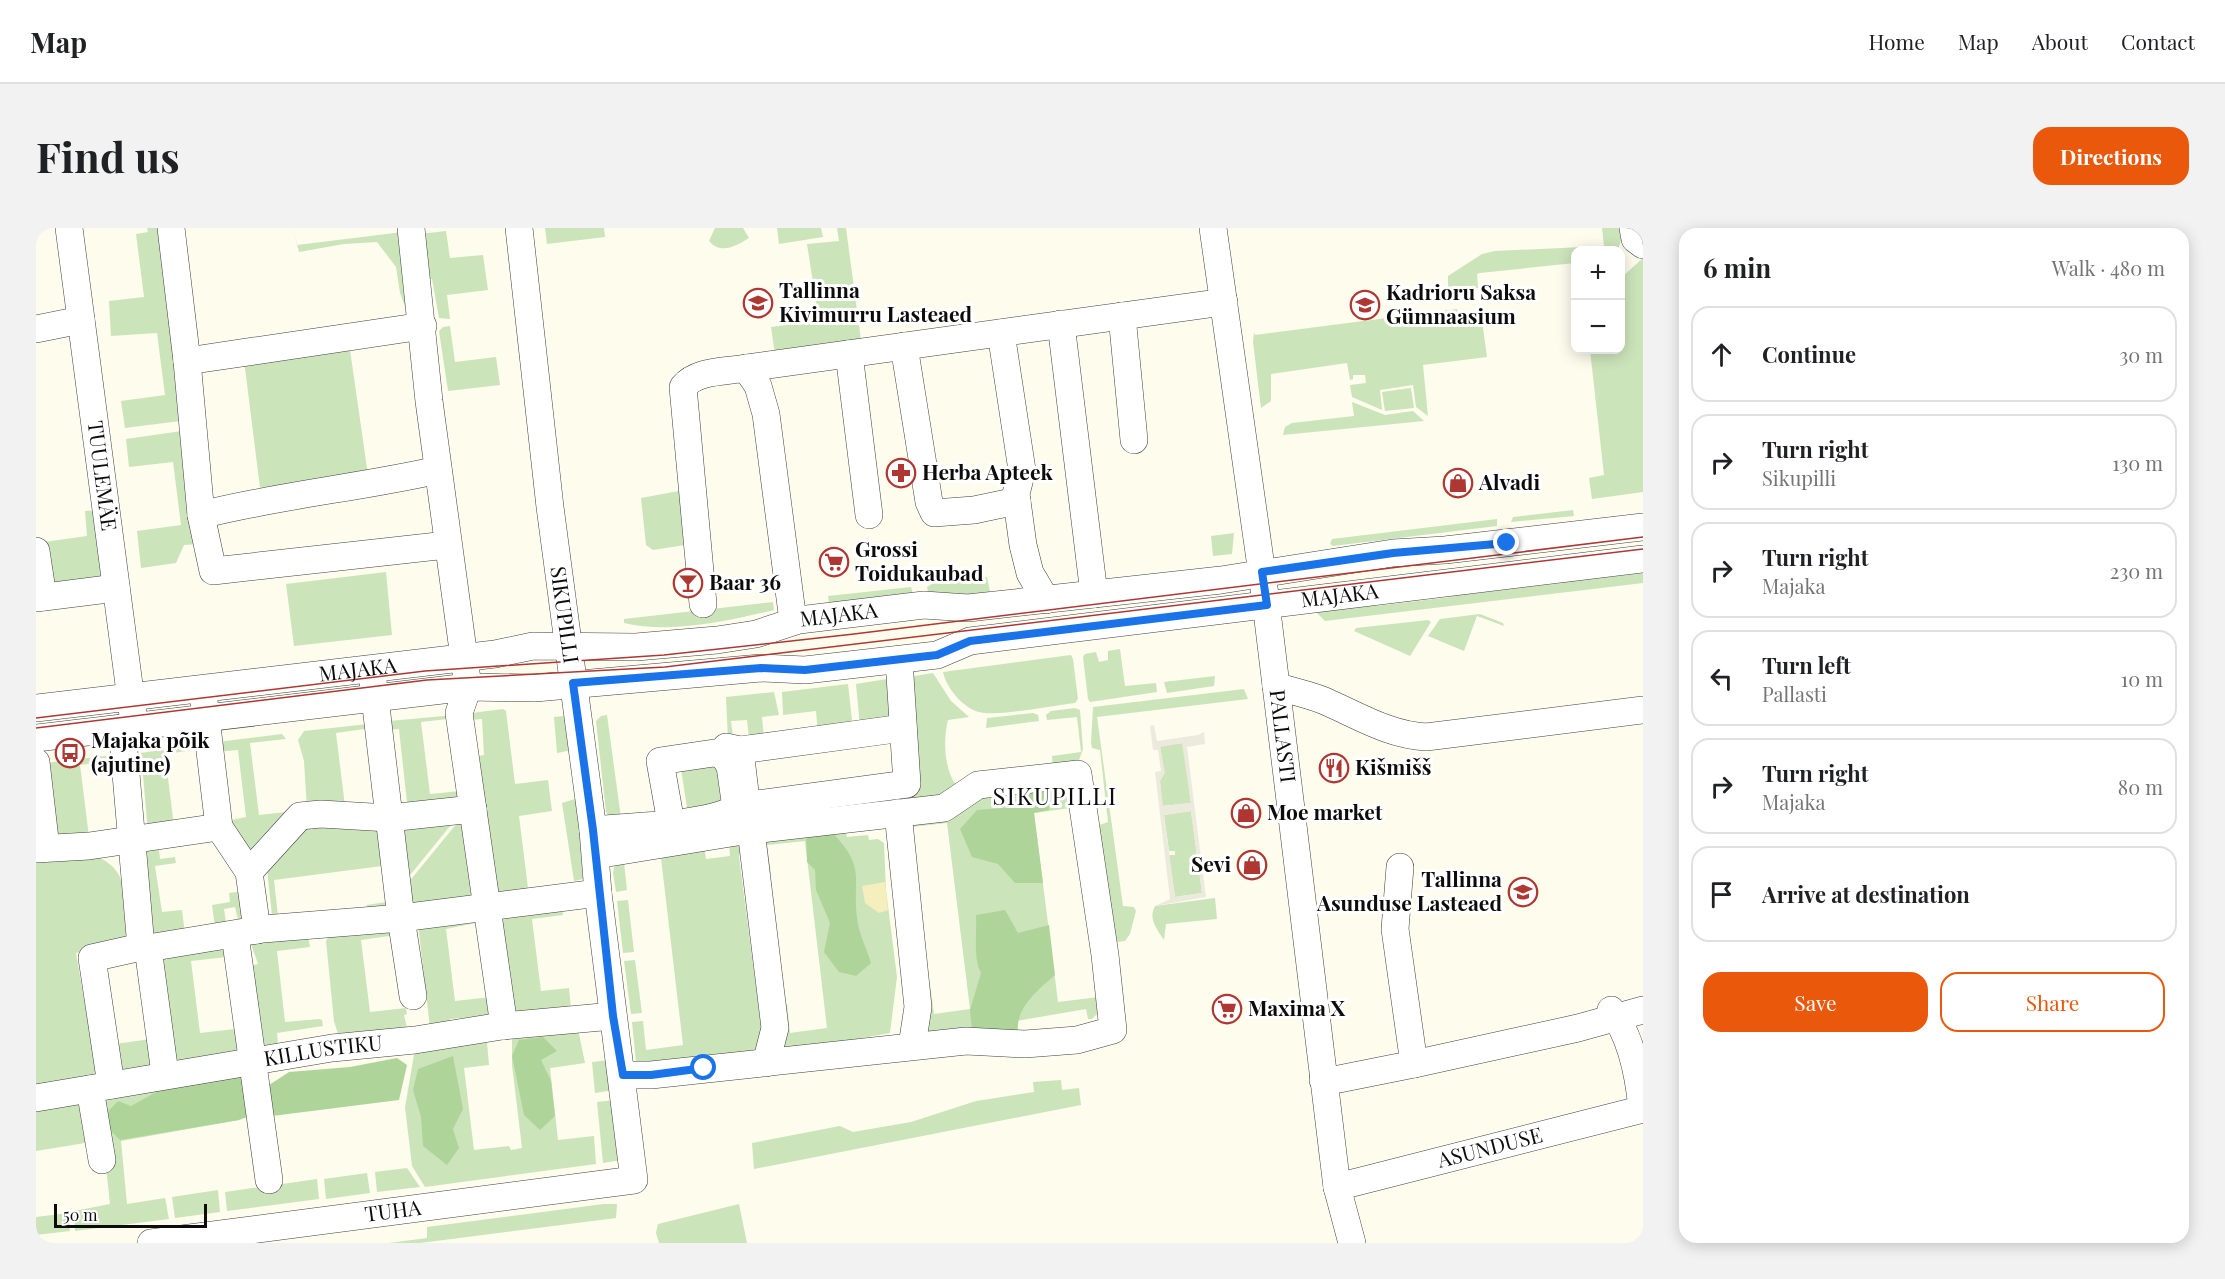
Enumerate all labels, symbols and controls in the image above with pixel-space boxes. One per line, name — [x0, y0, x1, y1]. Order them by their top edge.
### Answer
text: Map — [30, 23, 87, 60]
text: Home — [1869, 27, 1925, 55]
text: Map — [1958, 27, 1999, 55]
text: About — [2032, 27, 2088, 55]
text: Contact — [2121, 27, 2195, 55]
button: Directions — [2033, 127, 2189, 185]
text: Find us — [36, 128, 180, 184]
map controls — [1571, 246, 1625, 354]
button: + — [1571, 246, 1625, 300]
text: 6 min — [1703, 250, 1771, 285]
text: Walk · 480 m — [2052, 254, 2165, 281]
place label: Tallinna Kivimurru Lasteaed — [779, 275, 973, 327]
place label: Kadrioru Saksa Gümnaasium — [1386, 277, 1536, 329]
school or university icon: Tallinna Kivimurru Lasteaed — [742, 287, 774, 319]
school or university icon: Kadrioru Saksa Gümnaasium — [1349, 289, 1381, 321]
button: − — [1571, 300, 1625, 354]
icon: ahead — [1705, 338, 1738, 371]
text: Continue — [1762, 339, 1856, 369]
text: 30 m — [2119, 341, 2163, 368]
street label: TUULEMÄE — [82, 419, 125, 532]
text: Turn right — [1762, 434, 1868, 464]
icon: right — [1705, 446, 1738, 479]
text: 130 m — [2112, 449, 2163, 476]
pharmacy icon: Herba Apteek — [885, 457, 917, 489]
place label: Herba Apteek — [922, 457, 1053, 485]
text: Sikupilli — [1762, 464, 1836, 491]
shop icon: Alvadi — [1442, 467, 1474, 499]
place label: Alvadi — [1478, 467, 1540, 495]
route end — [1493, 529, 1519, 555]
place label: Grossi Toidukaubad — [855, 534, 984, 586]
text: Turn right — [1762, 542, 1868, 572]
supermarket icon: Grossi Toidukaubad — [818, 546, 850, 578]
icon: right — [1705, 554, 1738, 587]
text: 230 m — [2110, 557, 2163, 584]
street label: SIKUPILLI — [545, 564, 587, 665]
bar icon: Baar 36 — [672, 567, 704, 599]
place label: Baar 36 — [709, 567, 781, 595]
text: Majaka — [1762, 572, 1825, 599]
street label: MAJAKA — [1299, 575, 1381, 613]
street label: MAJAKA — [798, 595, 880, 632]
street label: MAJAKA — [317, 650, 399, 687]
text: Turn left — [1762, 650, 1851, 680]
icon: left — [1705, 662, 1738, 695]
text: 10 m — [2121, 665, 2163, 692]
text: Pallasti — [1762, 680, 1827, 707]
street label: PALLASTI — [1265, 688, 1304, 784]
place label: Majaka põik (ajutine) — [91, 725, 210, 777]
bus stop icon: Majaka põik (ajutine) — [54, 737, 86, 769]
restaurant icon: Kišmišš — [1318, 752, 1350, 784]
place label: Kišmišš — [1355, 752, 1431, 780]
text: Turn right — [1762, 758, 1868, 788]
icon: right — [1705, 770, 1738, 803]
text: 80 m — [2118, 773, 2163, 800]
district label: SIKUPILLI — [992, 779, 1118, 811]
text: Majaka — [1762, 788, 1825, 815]
shop icon: Moe market — [1230, 797, 1262, 829]
place label: Moe market — [1267, 797, 1383, 825]
place label: Sevi — [1191, 849, 1231, 877]
shop icon: Sevi — [1236, 849, 1268, 881]
place label: Tallinna Asunduse Lasteaed — [1316, 864, 1502, 916]
school or university icon: Tallinna Asunduse Lasteaed — [1507, 876, 1539, 908]
icon: arrive — [1705, 878, 1738, 911]
text: Arrive at destination — [1762, 879, 1970, 909]
button: Save — [1703, 972, 1928, 1032]
button: Share — [1940, 972, 2165, 1032]
supermarket icon: Maxima X — [1211, 993, 1243, 1025]
place label: Maxima X — [1248, 993, 1345, 1021]
street label: KILLUSTIKU — [261, 1027, 383, 1071]
route start — [690, 1054, 716, 1080]
street label: ASUNDUSE — [1433, 1119, 1545, 1173]
street label: TUHA — [363, 1192, 423, 1227]
scale bar — [54, 1201, 207, 1228]
text: 50 m — [63, 1204, 97, 1225]

